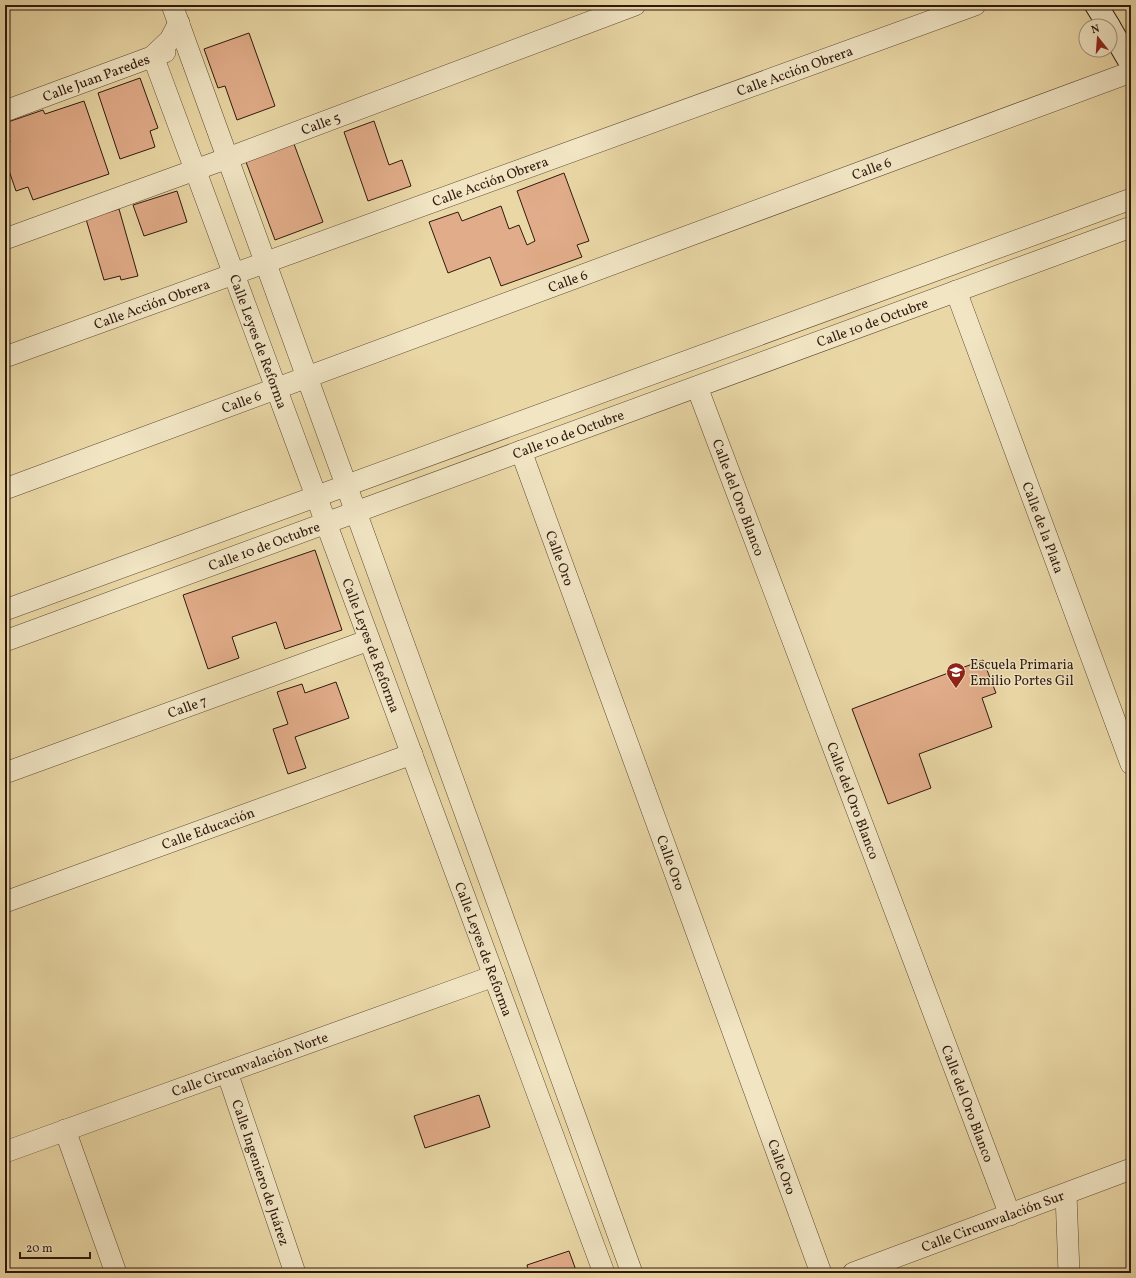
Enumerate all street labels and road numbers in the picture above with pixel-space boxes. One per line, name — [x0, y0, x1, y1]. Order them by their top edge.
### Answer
street label: Calle Acción Obrera — [734, 42, 856, 102]
street label: Calle Juan Paredes — [40, 50, 153, 107]
street label: Calle 5 — [299, 109, 343, 141]
street label: Calle Acción Obrera — [430, 153, 551, 212]
street label: Calle 6 — [849, 153, 895, 186]
street label: Calle 6 — [546, 266, 591, 298]
street label: Calle Leyes de Reforma — [224, 272, 291, 412]
street label: Calle Acción Obrera — [91, 275, 213, 335]
street label: Calle 10 de Octubre — [814, 294, 932, 353]
street label: Calle 6 — [219, 387, 264, 419]
street label: Calle 10 de Octubre — [510, 406, 627, 465]
street label: Calle del Oro Blanco — [707, 437, 768, 559]
street label: Calle de la Plata — [1016, 479, 1068, 576]
street label: Calle 10 de Octubre — [206, 518, 323, 576]
street label: Calle Oro — [540, 528, 577, 589]
street label: Calle Leyes de Reforma — [336, 576, 404, 716]
street label: Calle 7 — [165, 692, 210, 724]
street label: Calle del Oro Blanco — [821, 740, 883, 862]
street label: Calle Educación — [159, 804, 258, 855]
street label: Calle Oro — [651, 833, 689, 893]
street label: Calle Leyes de Reforma — [449, 880, 516, 1019]
street label: Calle Circunvalación Norte — [169, 1028, 331, 1102]
street label: Calle del Oro Blanco — [936, 1043, 997, 1165]
street label: Calle Ingeniero de Juárez — [226, 1097, 293, 1248]
street label: Calle Oro — [762, 1137, 800, 1198]
street label: Calle Circunvalación Sur — [919, 1187, 1067, 1258]

